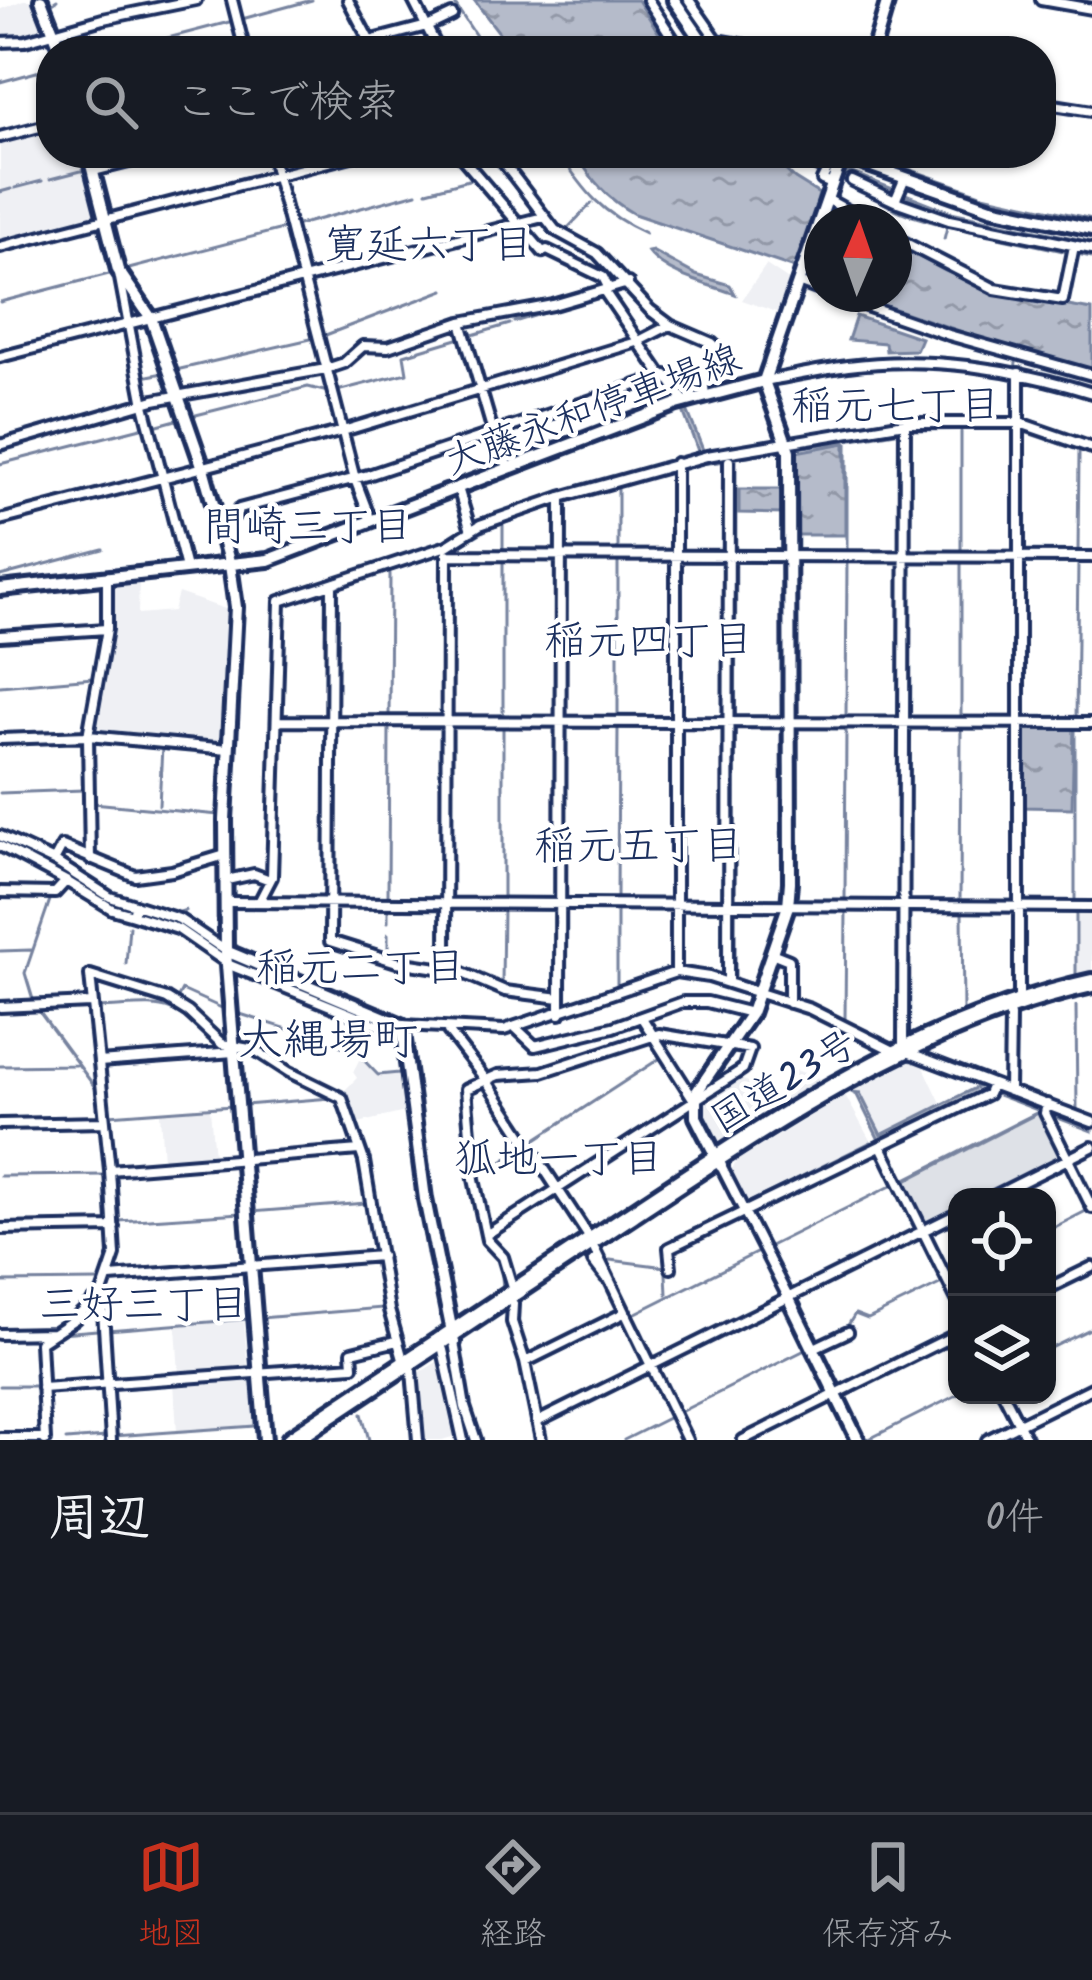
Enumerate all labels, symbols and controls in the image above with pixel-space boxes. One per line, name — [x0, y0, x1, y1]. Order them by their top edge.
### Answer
search box — [36, 36, 1056, 168]
text: ここで検索 — [174, 68, 399, 140]
icon: search — [78, 69, 144, 135]
north arrow — [804, 204, 912, 312]
district label: 寛延六丁目 — [324, 213, 534, 280]
street label: 大藤永和停車場線 — [436, 329, 751, 494]
district label: 稲元七丁目 — [791, 374, 1001, 441]
district label: 間崎三丁目 — [203, 495, 413, 562]
district label: 稲元四丁目 — [544, 609, 754, 676]
district label: 稲元五丁目 — [534, 814, 744, 881]
district label: 稲元二丁目 — [256, 936, 466, 1003]
district label: 大縄場町 — [238, 1006, 418, 1078]
street label: 国道23号 — [700, 1015, 870, 1152]
district label: 狐地一丁目 — [454, 1127, 664, 1194]
map controls — [948, 1188, 1056, 1404]
button: locate — [948, 1188, 1056, 1296]
district label: 三好三丁目 — [39, 1273, 249, 1340]
button: layers — [948, 1296, 1056, 1404]
text: 周辺 — [48, 1480, 150, 1561]
text: 0件 — [985, 1489, 1044, 1551]
tab: 地図 — [138, 1834, 204, 1962]
tab: 経路 — [480, 1834, 546, 1962]
tab: 保存済み — [822, 1834, 954, 1962]

